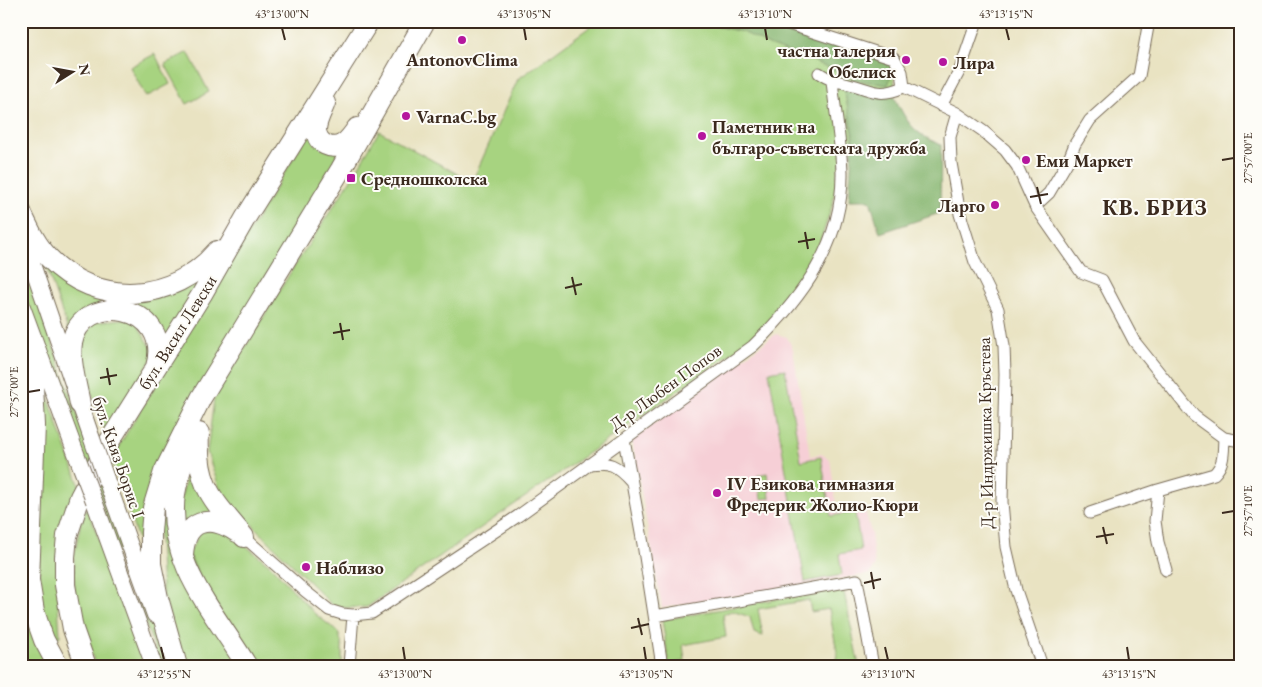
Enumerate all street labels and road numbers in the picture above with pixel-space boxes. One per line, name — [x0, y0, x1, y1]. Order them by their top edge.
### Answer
street label: бул. Васил Левски — [133, 270, 222, 394]
street label: Д-р Индржишка Кръстева — [972, 336, 998, 529]
street label: Д-р Любен Попов — [604, 338, 726, 435]
street label: бул. Княз Борис I — [87, 393, 151, 521]

